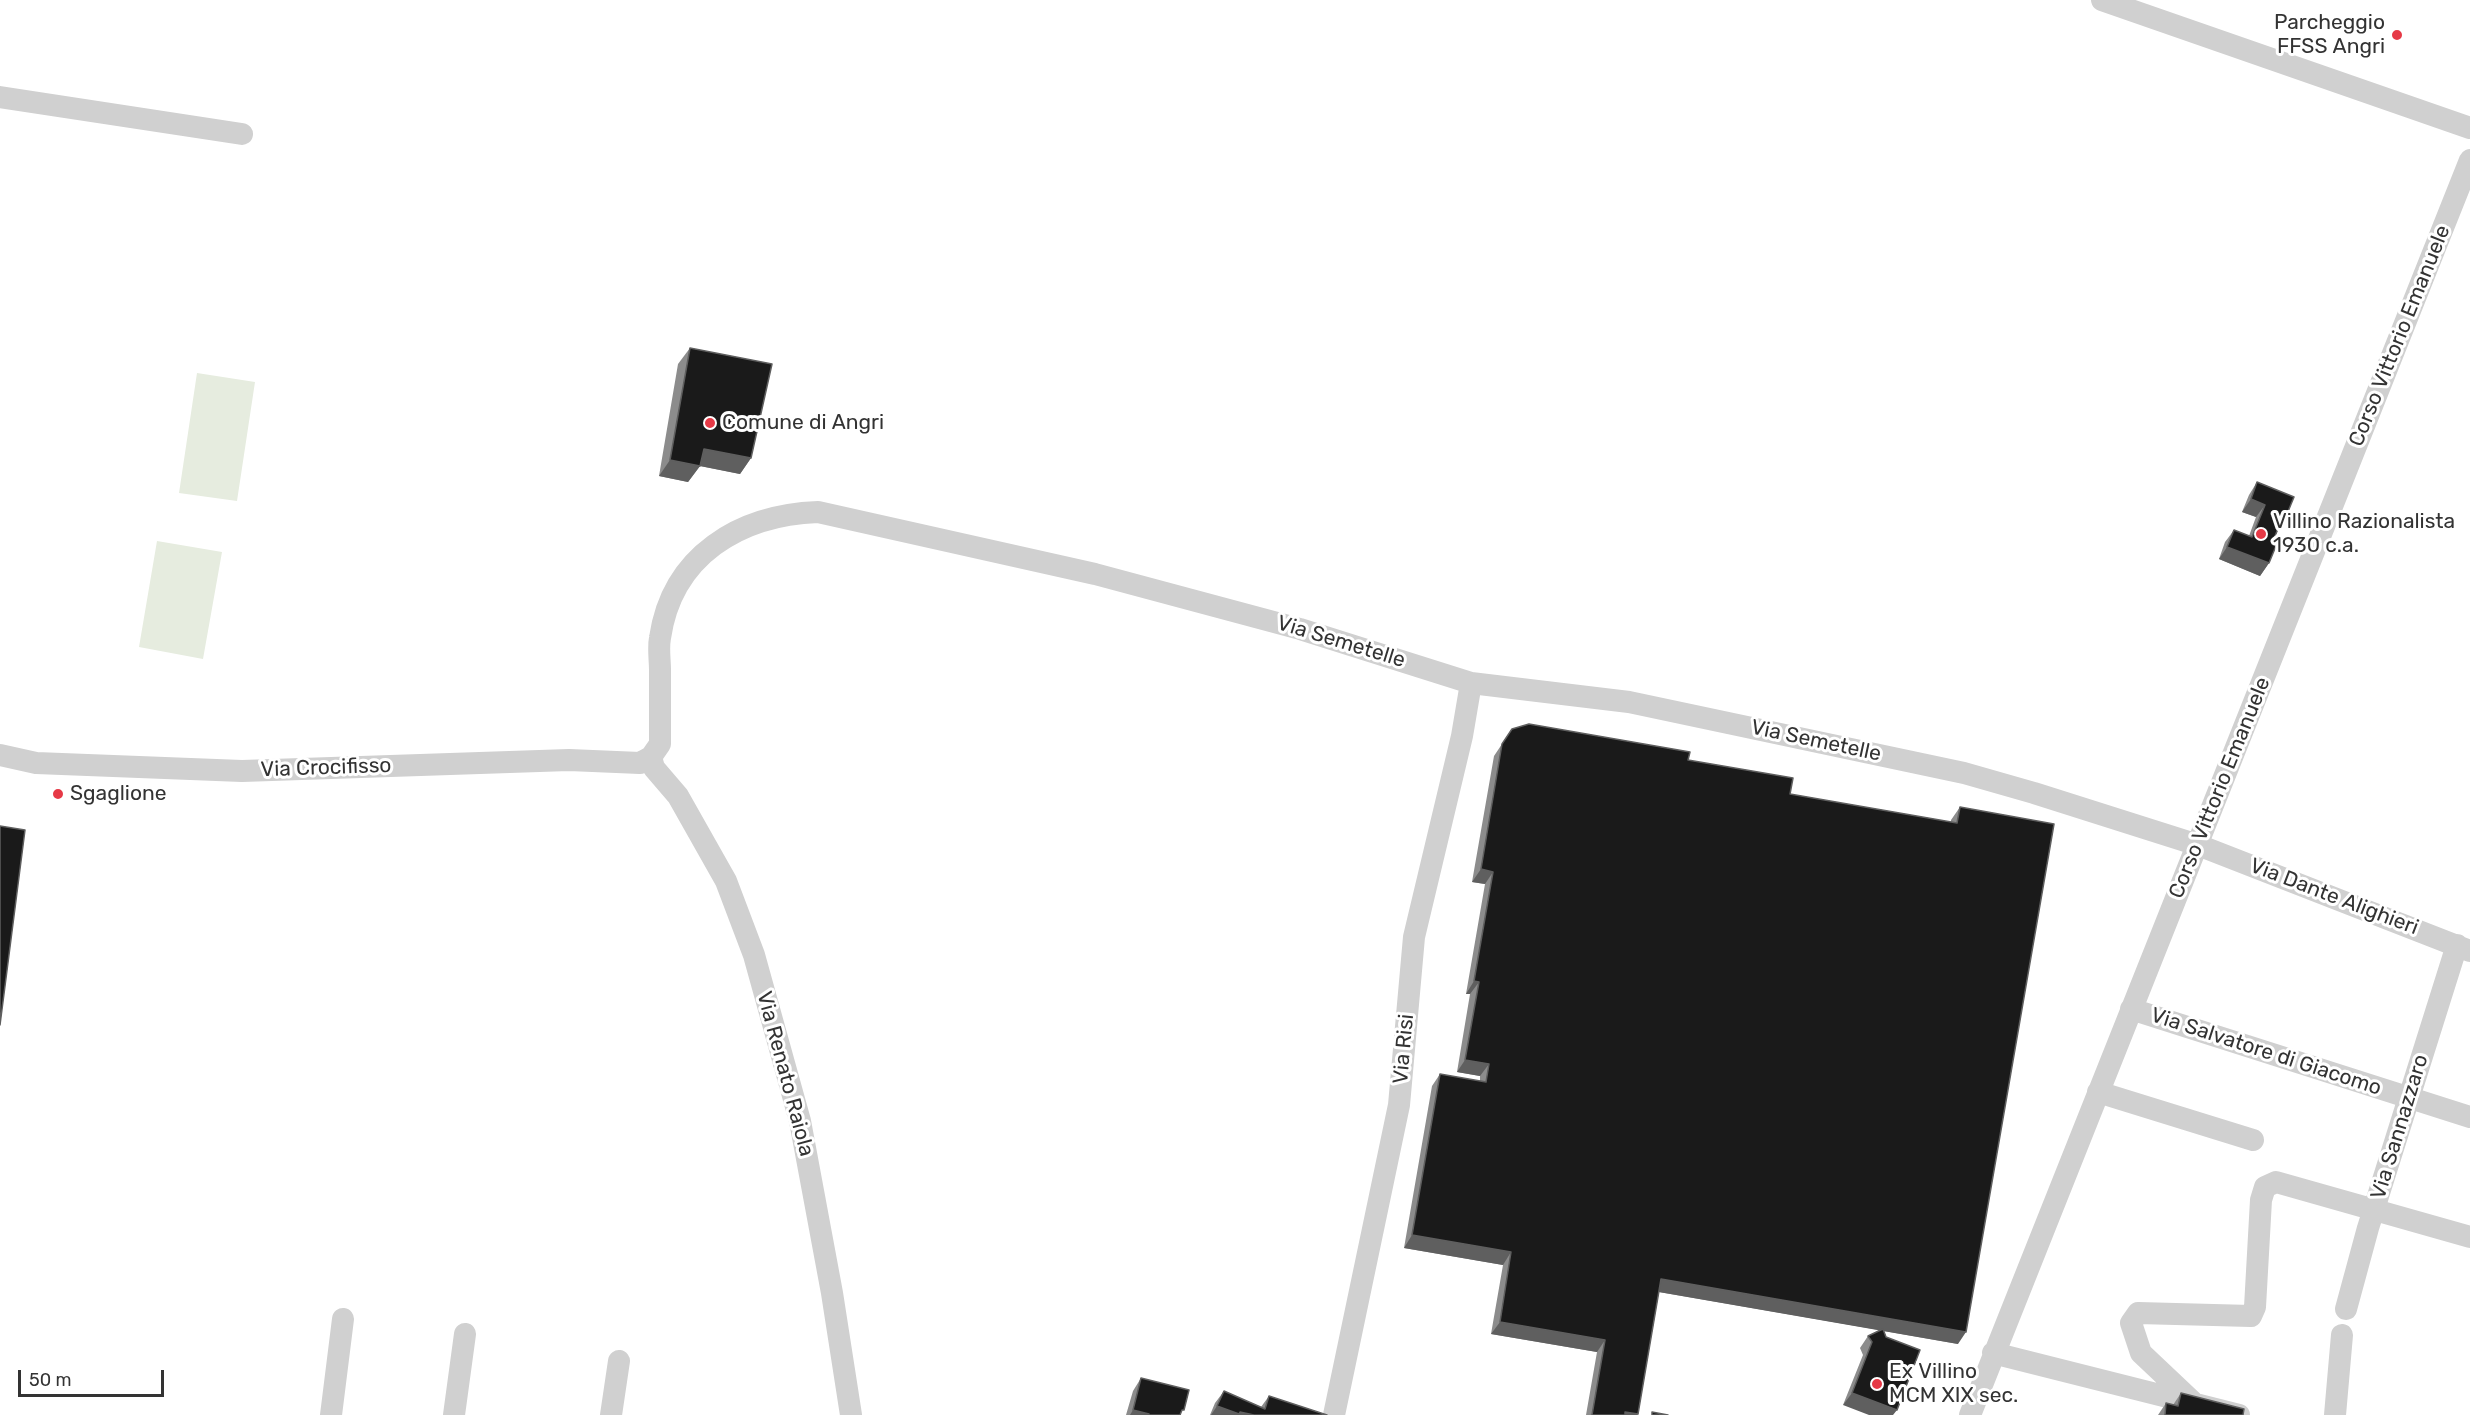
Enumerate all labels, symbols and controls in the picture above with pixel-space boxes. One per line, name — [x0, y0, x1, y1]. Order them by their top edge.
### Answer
place label: Parcheggio FFSS Angri — [2274, 10, 2385, 60]
marker: Parcheggio FFSS Angri — [2390, 28, 2404, 42]
street label: Corso Vittorio Emanuele — [2344, 222, 2456, 450]
place label: Comune di Angri — [722, 410, 884, 436]
marker: Comune di Angri — [703, 416, 717, 430]
place label: Villino Razionalista 1930 c.a. — [2273, 509, 2455, 559]
marker: Villino Razionalista 1930 c.a. — [2254, 527, 2268, 541]
street label: Via Semetelle — [1274, 611, 1408, 673]
street label: Corso Vittorio Emanuele — [2164, 674, 2276, 902]
street label: Via Semetelle — [1749, 715, 1883, 767]
street label: Via Crocifisso — [260, 753, 392, 783]
place label: Sgaglione — [70, 781, 166, 807]
marker: Sgaglione — [51, 787, 65, 801]
street label: Via Dante Alighieri — [2246, 853, 2422, 941]
street label: Via Renato Raiola — [751, 989, 819, 1159]
street label: Via Salvatore di Giacomo — [2148, 1003, 2384, 1101]
street label: Via Risi — [1388, 1013, 1420, 1085]
street label: Via Sannazzaro — [2366, 1052, 2434, 1202]
scale bar — [21, 1358, 166, 1396]
place label: Ex Villino MCM XIX sec. — [1889, 1359, 2018, 1409]
text: 50 m — [29, 1369, 72, 1391]
marker: Ex Villino MCM XIX sec. — [1870, 1377, 1884, 1391]

